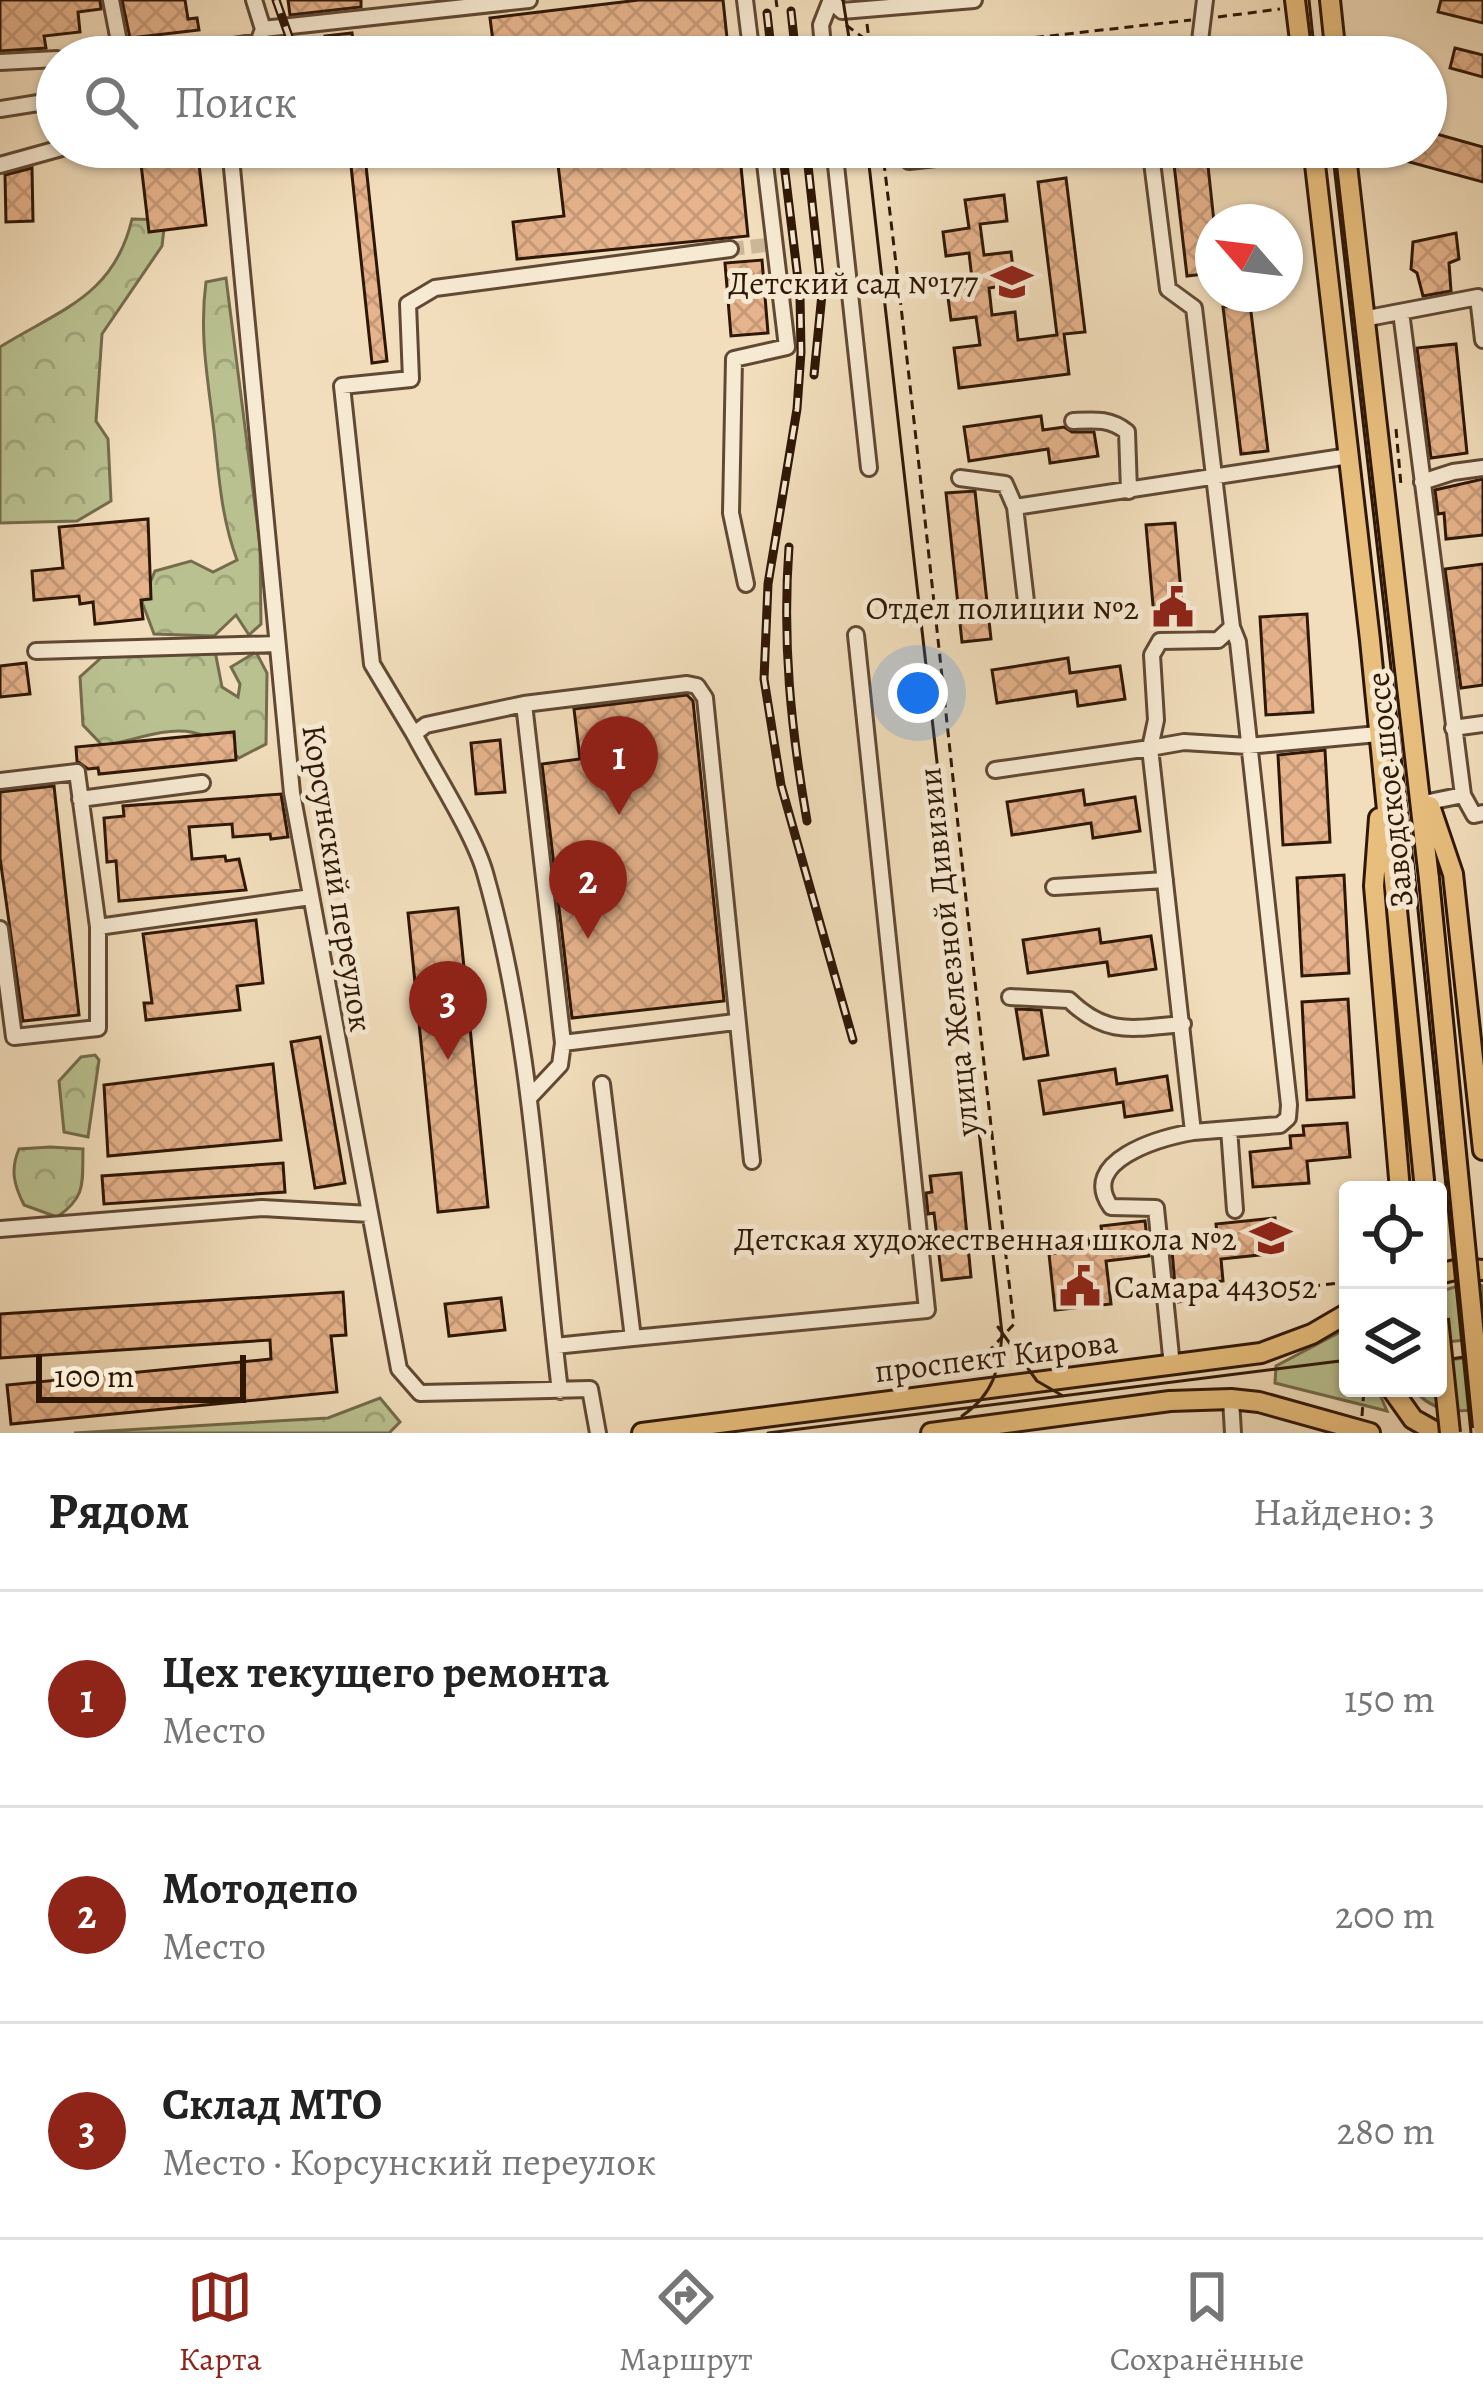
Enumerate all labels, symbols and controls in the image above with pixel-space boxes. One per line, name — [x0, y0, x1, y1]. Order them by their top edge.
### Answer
search box — [36, 36, 1447, 168]
icon: search — [78, 69, 144, 135]
text: Поиск — [174, 71, 297, 133]
north arrow — [1195, 204, 1303, 312]
school or university icon: Детский сад №177 — [989, 259, 1035, 305]
place label: Детский сад №177 — [728, 260, 978, 305]
public building icon: Отдел полиции №2 — [1150, 584, 1196, 630]
place label: Отдел полиции №2 — [865, 585, 1139, 630]
your location — [888, 663, 948, 723]
street label: Заводское шоссе — [1354, 670, 1424, 910]
pin: 1 — [580, 716, 658, 815]
street label: Корсунский переулок — [291, 721, 385, 1035]
street label: улица Железной Дивизии — [906, 765, 990, 1140]
pin: 2 — [549, 840, 627, 939]
pin: 3 — [409, 961, 487, 1060]
map controls — [1339, 1181, 1447, 1397]
button: locate — [1339, 1181, 1447, 1289]
school or university icon: Детская художественная школа №2 — [1248, 1215, 1294, 1261]
place label: Детская художественная школа №2 — [734, 1216, 1237, 1261]
public building icon: Самара 443052 — [1057, 1263, 1103, 1309]
place label: Самара 443052 — [1114, 1264, 1317, 1309]
button: layers — [1339, 1289, 1447, 1397]
street label: проспект Кирова — [872, 1319, 1121, 1393]
scale bar — [36, 1349, 246, 1402]
text: 100 m — [54, 1353, 134, 1398]
text: Рядом — [48, 1476, 190, 1546]
text: Найдено: 3 — [1253, 1485, 1435, 1538]
text: Цех текущего ремонта — [162, 1641, 609, 1703]
text: 1 — [80, 1672, 94, 1725]
text: 150 m — [1344, 1672, 1435, 1725]
text: Место — [162, 1703, 266, 1756]
text: Мотодепо — [162, 1857, 358, 1919]
text: 2 — [78, 1888, 96, 1941]
text: 200 m — [1335, 1888, 1435, 1941]
text: Место — [162, 1919, 266, 1972]
text: Склад МТО — [162, 2073, 382, 2135]
text: 3 — [79, 2104, 95, 2157]
text: 280 m — [1337, 2104, 1435, 2157]
text: Место · Корсунский переулок — [162, 2135, 656, 2188]
tab: Карта — [179, 2264, 262, 2381]
tab: Маршрут — [619, 2264, 753, 2381]
tab: Сохранённые — [1110, 2264, 1304, 2381]

